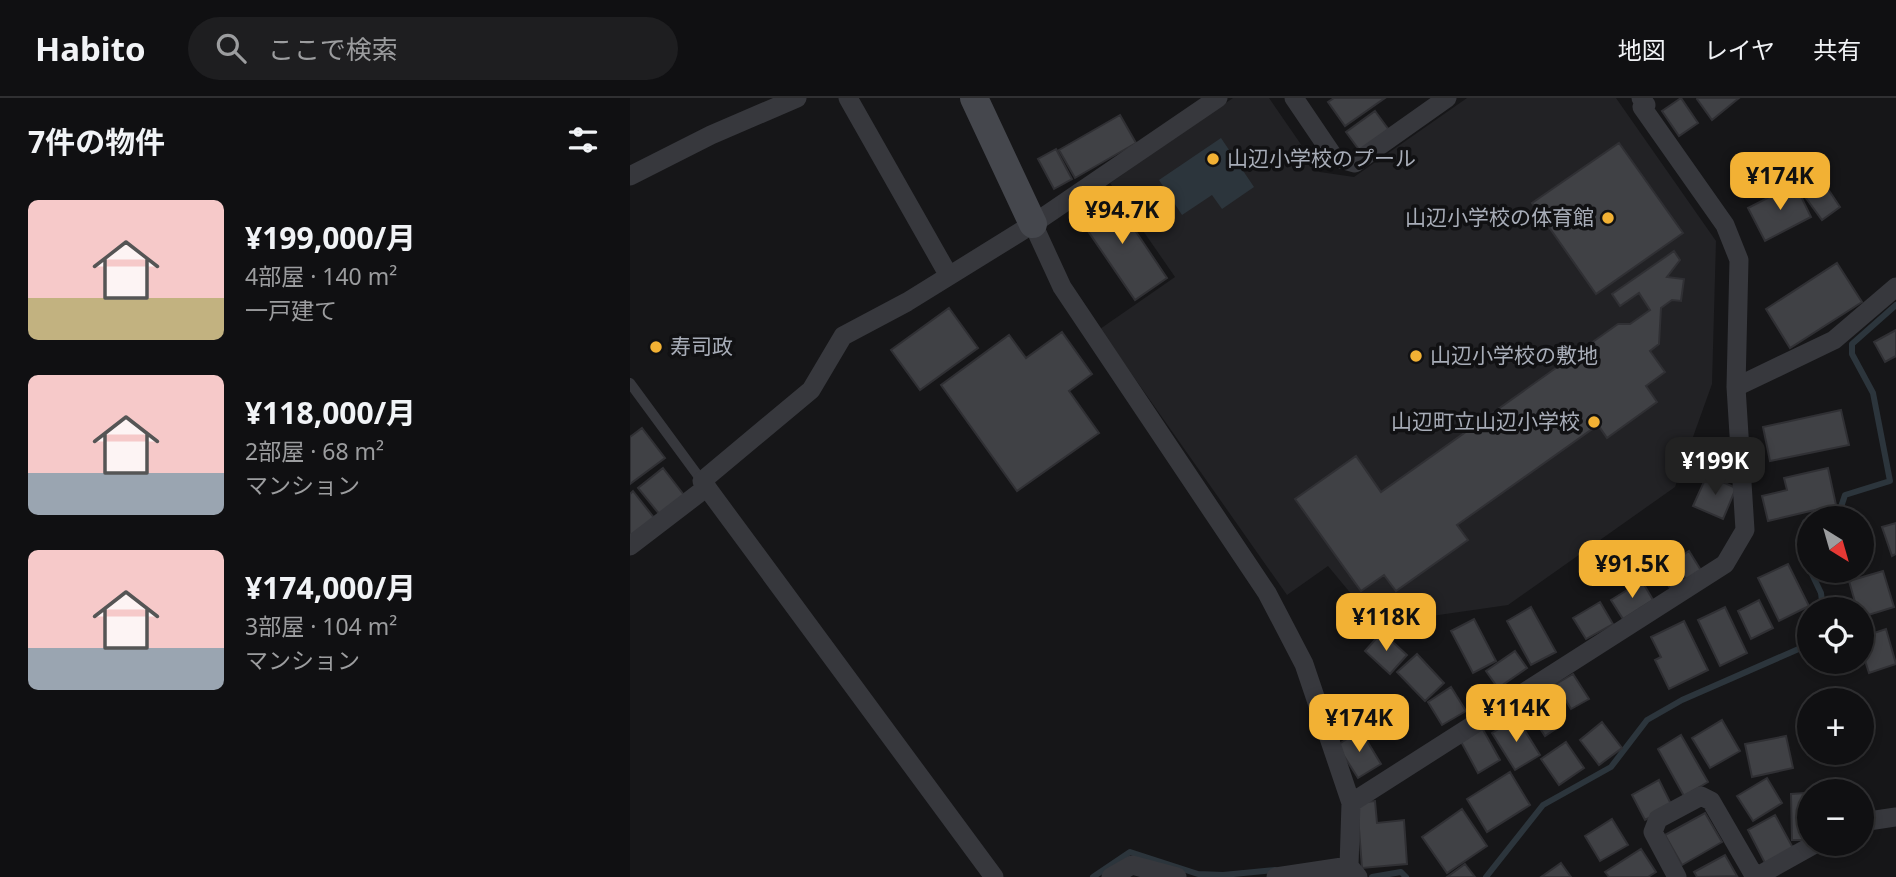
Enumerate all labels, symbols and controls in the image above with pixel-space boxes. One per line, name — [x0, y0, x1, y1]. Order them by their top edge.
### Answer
search box — [188, 17, 678, 80]
text: Habito — [35, 26, 146, 71]
icon: search — [212, 29, 250, 67]
text: ここで検索 — [268, 31, 398, 67]
text: 地図 — [1618, 33, 1666, 66]
text: レイヤ — [1704, 33, 1775, 66]
text: 共有 — [1813, 33, 1861, 66]
text: 7件の物件 — [28, 121, 165, 162]
icon: filters — [564, 121, 602, 159]
place label: 山辺小学校のプール — [1227, 144, 1416, 172]
marker: 山辺小学校のプール — [1205, 151, 1221, 167]
pin: ¥174K — [1731, 152, 1829, 212]
text: ¥174K — [1746, 159, 1814, 191]
pin: ¥94.7K — [1065, 186, 1179, 246]
text: ¥94.7K — [1085, 193, 1159, 225]
place label: 山辺小学校の体育館 — [1405, 203, 1594, 231]
marker: 山辺小学校の体育館 — [1600, 210, 1616, 226]
text: ¥199,000/月 — [245, 217, 416, 258]
icon: home — [84, 228, 168, 312]
text: 4部屋 · 140 m² — [245, 260, 397, 292]
text: 一戸建て — [245, 294, 337, 326]
place label: 寿司政 — [670, 332, 733, 360]
marker: 寿司政 — [648, 339, 664, 355]
place label: 山辺小学校の敷地 — [1430, 341, 1598, 369]
marker: 山辺小学校の敷地 — [1408, 348, 1424, 364]
text: ¥118,000/月 — [245, 392, 416, 433]
icon: home — [84, 403, 168, 487]
place label: 山辺町立山辺小学校 — [1391, 407, 1580, 435]
marker: 山辺町立山辺小学校 — [1586, 414, 1602, 430]
text: 2部屋 · 68 m² — [245, 435, 384, 467]
pin: ¥199K — [1666, 438, 1764, 497]
text: ¥199K — [1681, 444, 1749, 476]
text: マンション — [245, 469, 360, 501]
north arrow — [1797, 506, 1874, 583]
map controls — [1797, 506, 1874, 856]
pin: ¥91.5K — [1575, 540, 1689, 600]
text: ¥91.5K — [1595, 547, 1669, 579]
text: ¥174,000/月 — [245, 567, 416, 608]
icon: home — [84, 578, 168, 662]
pin: ¥118K — [1337, 594, 1435, 653]
button: locate — [1797, 597, 1874, 674]
text: ¥118K — [1352, 600, 1420, 632]
text: 3部屋 · 104 m² — [245, 610, 397, 642]
text: マンション — [245, 644, 360, 676]
pin: ¥114K — [1467, 684, 1565, 744]
button: + — [1797, 688, 1874, 765]
text: ¥114K — [1482, 691, 1550, 723]
pin: ¥174K — [1310, 694, 1408, 754]
text: ¥174K — [1325, 701, 1393, 733]
button: − — [1797, 779, 1874, 856]

